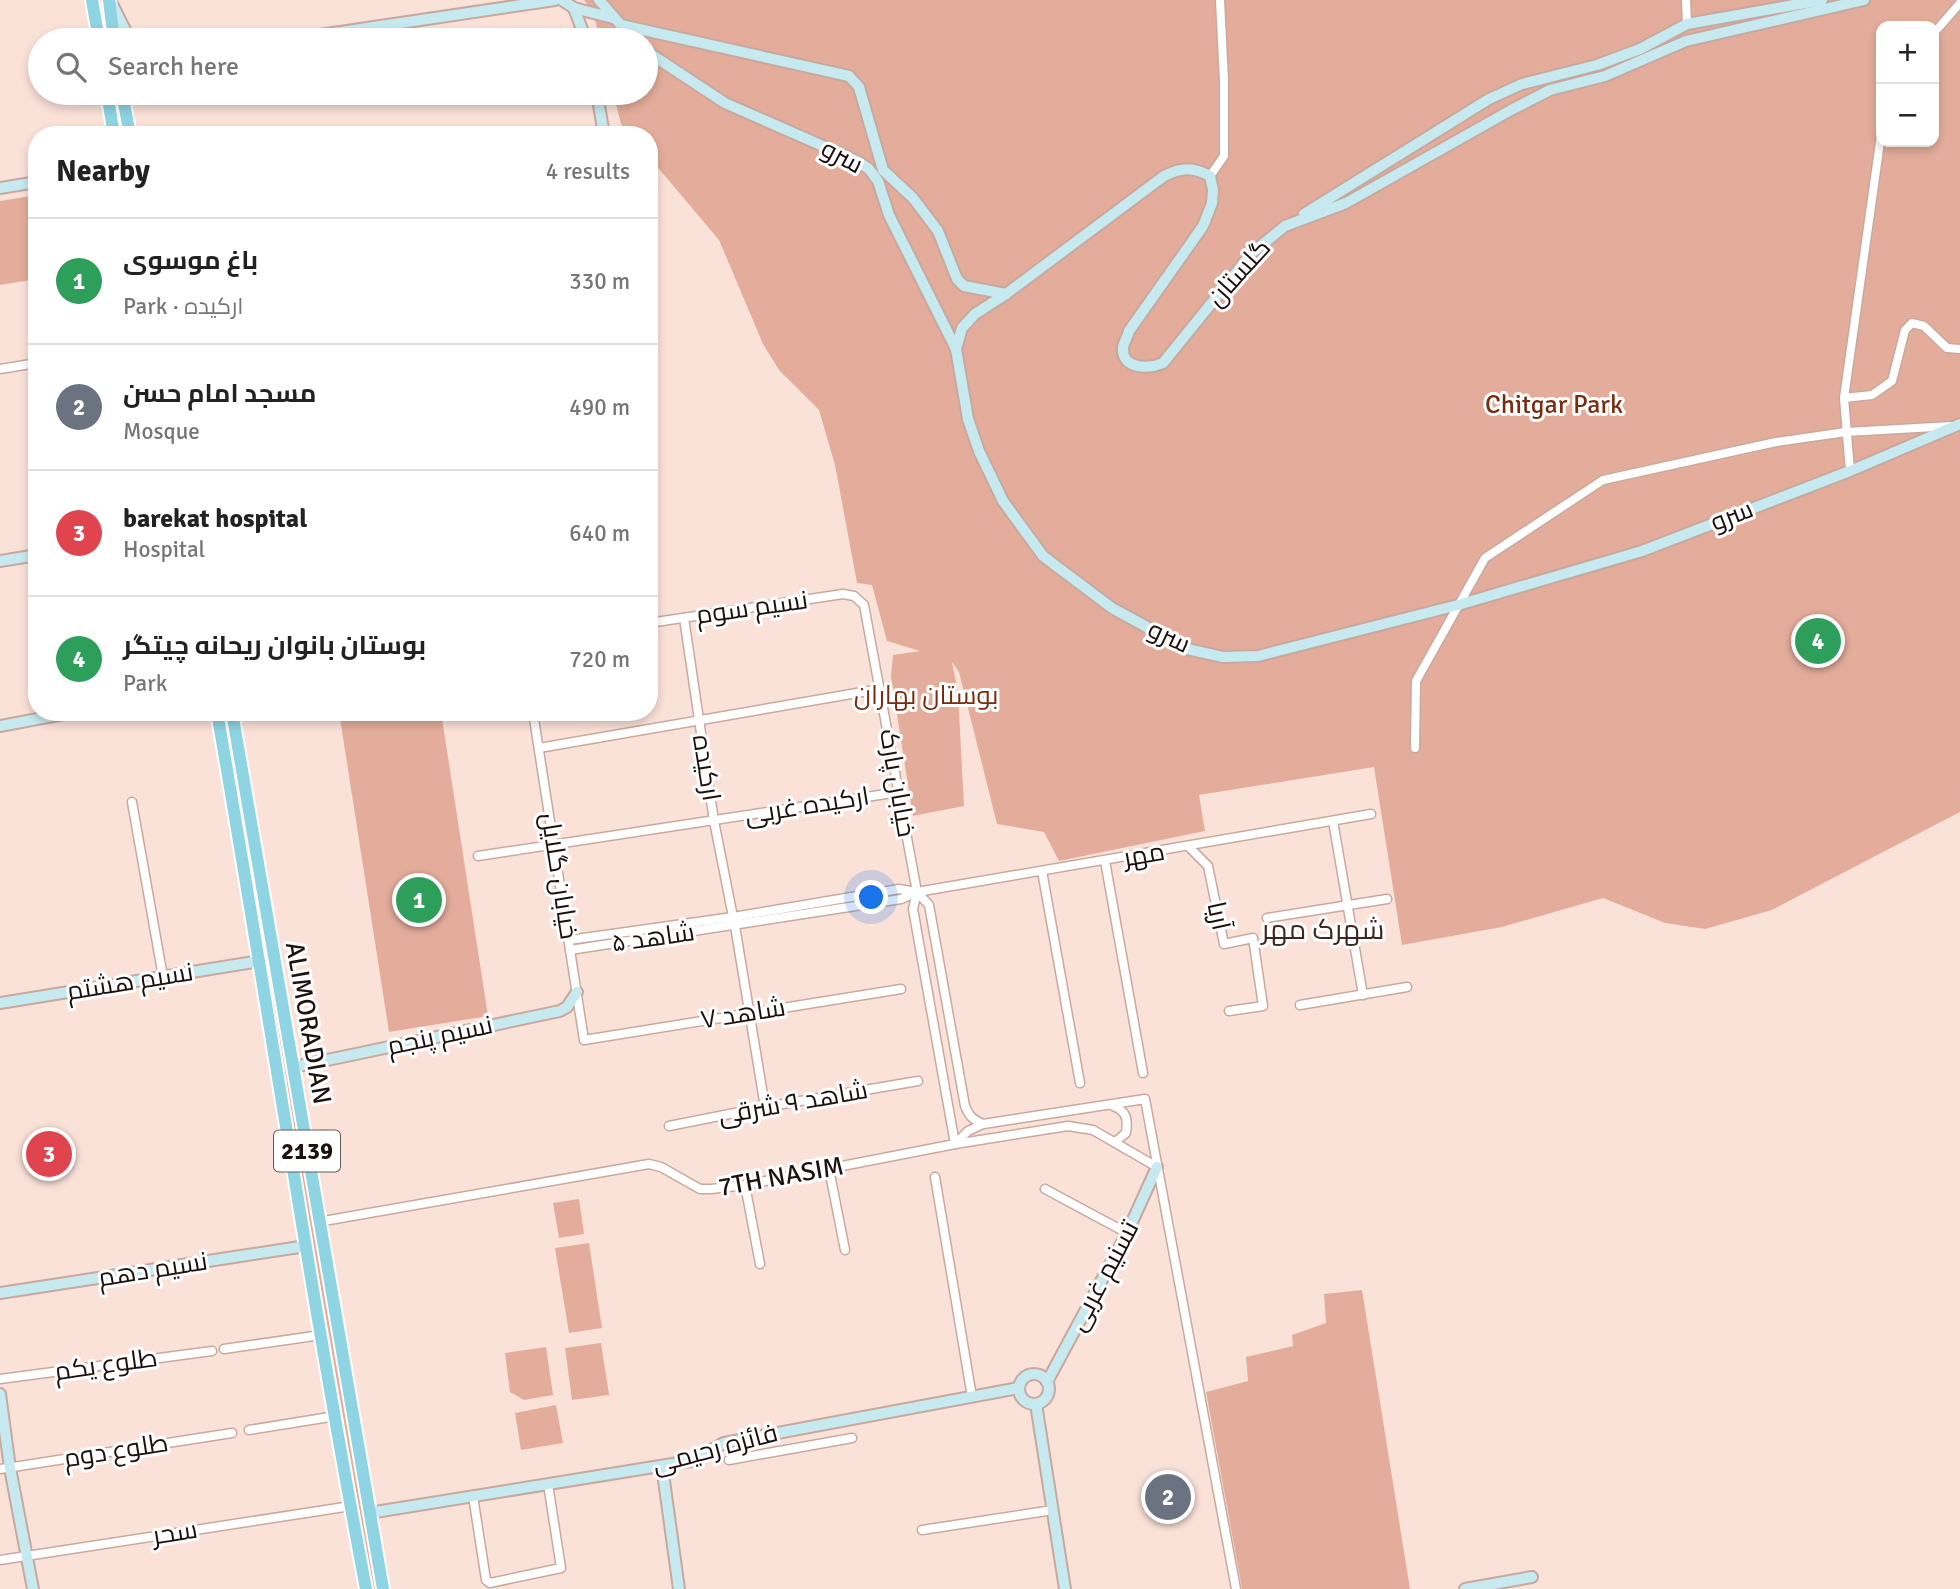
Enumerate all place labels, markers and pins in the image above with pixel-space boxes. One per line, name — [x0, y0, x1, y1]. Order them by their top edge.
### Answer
pin: 4 — [1795, 615, 1841, 667]
pin: 1 — [396, 874, 442, 926]
pin: 3 — [26, 1128, 72, 1180]
pin: 2 — [1145, 1471, 1191, 1523]

